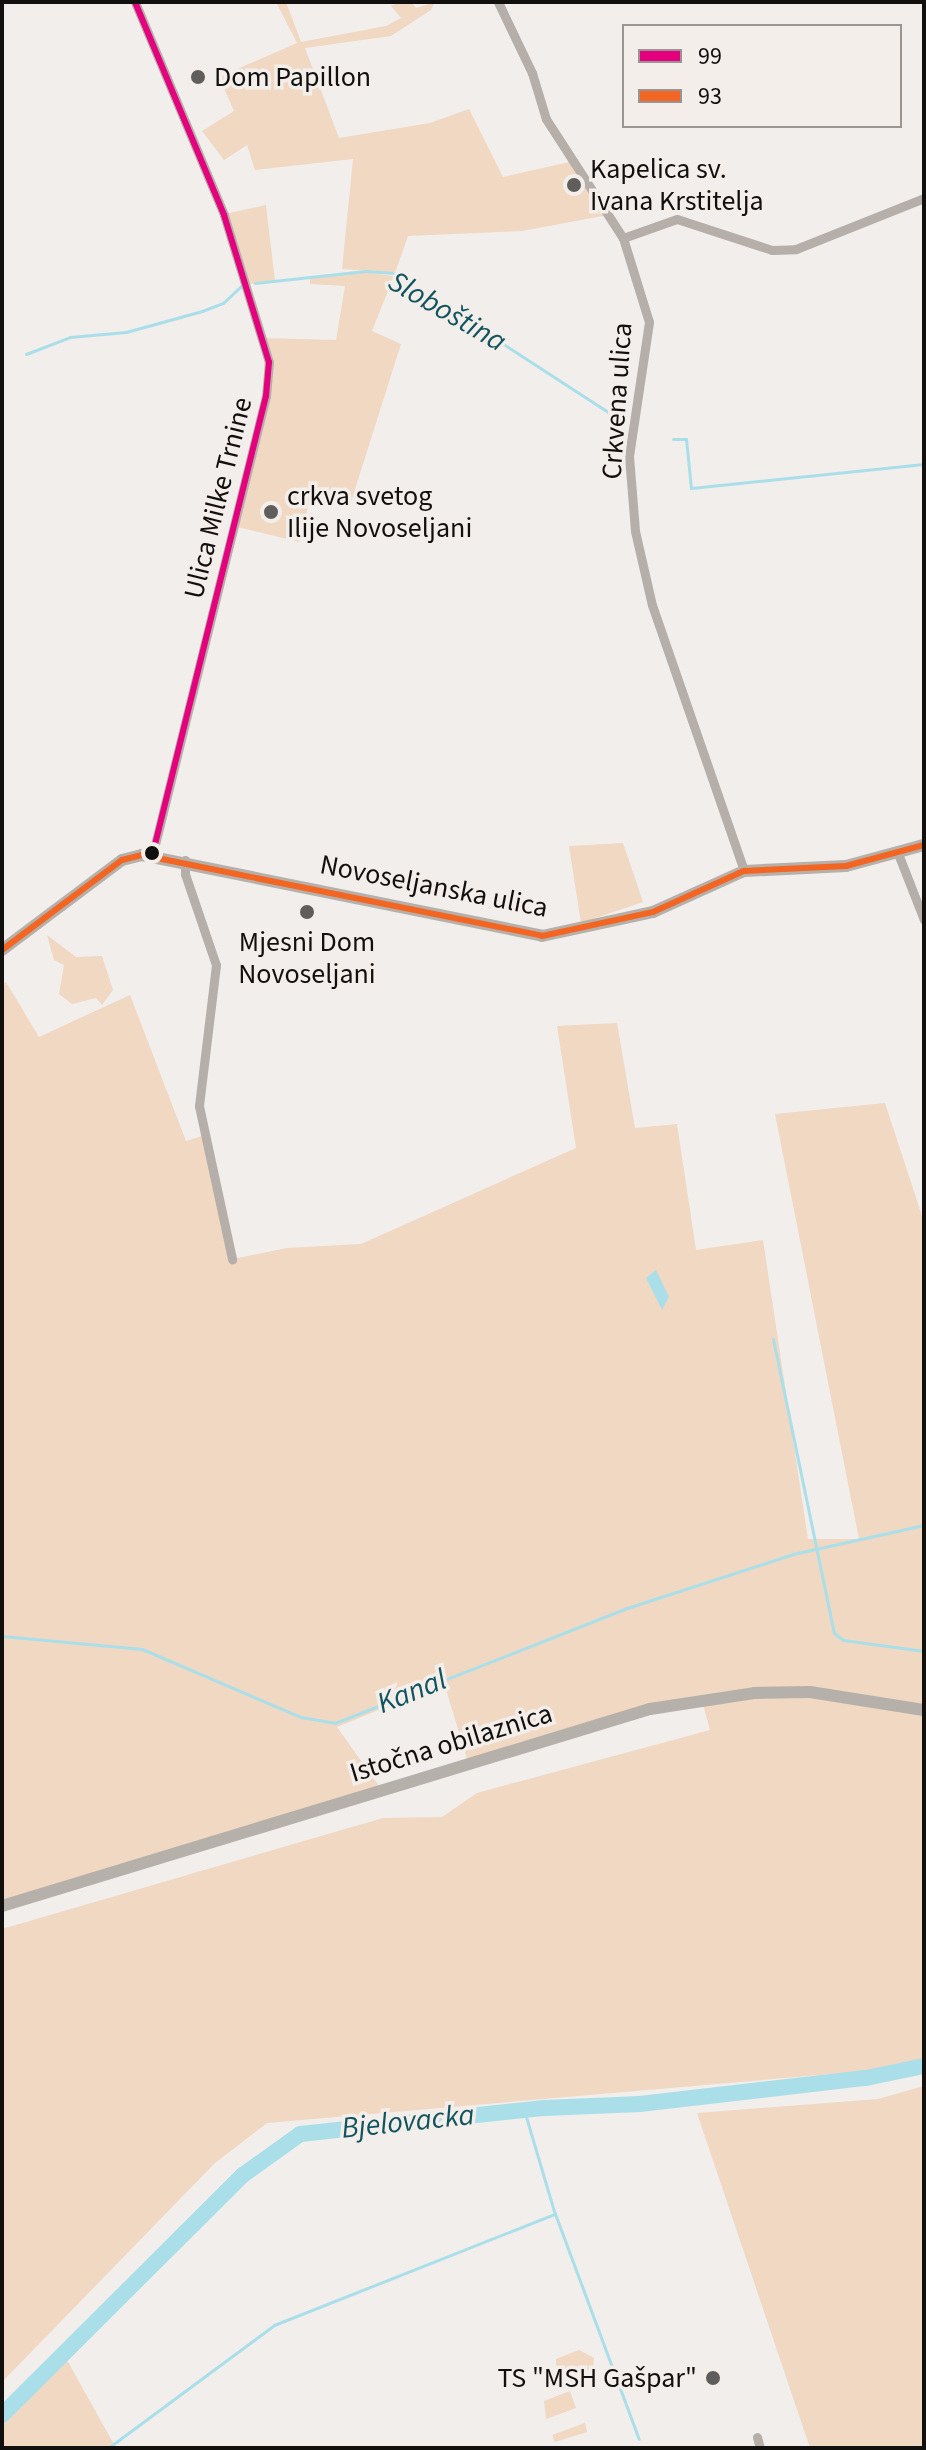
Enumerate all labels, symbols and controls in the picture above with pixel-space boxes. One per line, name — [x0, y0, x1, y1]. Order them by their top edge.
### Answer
legend — [622, 24, 902, 128]
text: 99 — [698, 39, 722, 74]
place label: Dom Papillon — [214, 60, 371, 94]
marker: Dom Papillon — [189, 68, 207, 86]
text: 93 — [698, 79, 722, 114]
place label: Kapelica sv. Ivana Krstitelja — [590, 152, 764, 218]
marker: Kapelica sv. Ivana Krstitelja — [565, 176, 583, 194]
water label: Sloboština — [382, 264, 512, 360]
street label: Crkvena ulica — [595, 321, 639, 481]
street label: Ulica Milke Trnine — [177, 394, 259, 602]
place label: crkva svetog Ilije Novoseljani — [287, 479, 472, 545]
marker: crkva svetog Ilije Novoseljani — [262, 503, 280, 521]
unlabelled marker — [144, 845, 160, 861]
street label: Novoseljanska ulica — [317, 847, 551, 925]
marker: Mjesni Dom Novoseljani — [298, 903, 316, 921]
place label: Mjesni Dom Novoseljani — [238, 925, 376, 991]
water label: Kanal — [372, 1662, 452, 1722]
street label: Istočna obilaznica — [346, 1696, 556, 1790]
water label: Bjelovacka — [340, 2097, 476, 2147]
place label: TS "MSH Gašpar" — [497, 2361, 697, 2395]
marker: TS "MSH Gašpar" — [704, 2369, 722, 2387]

